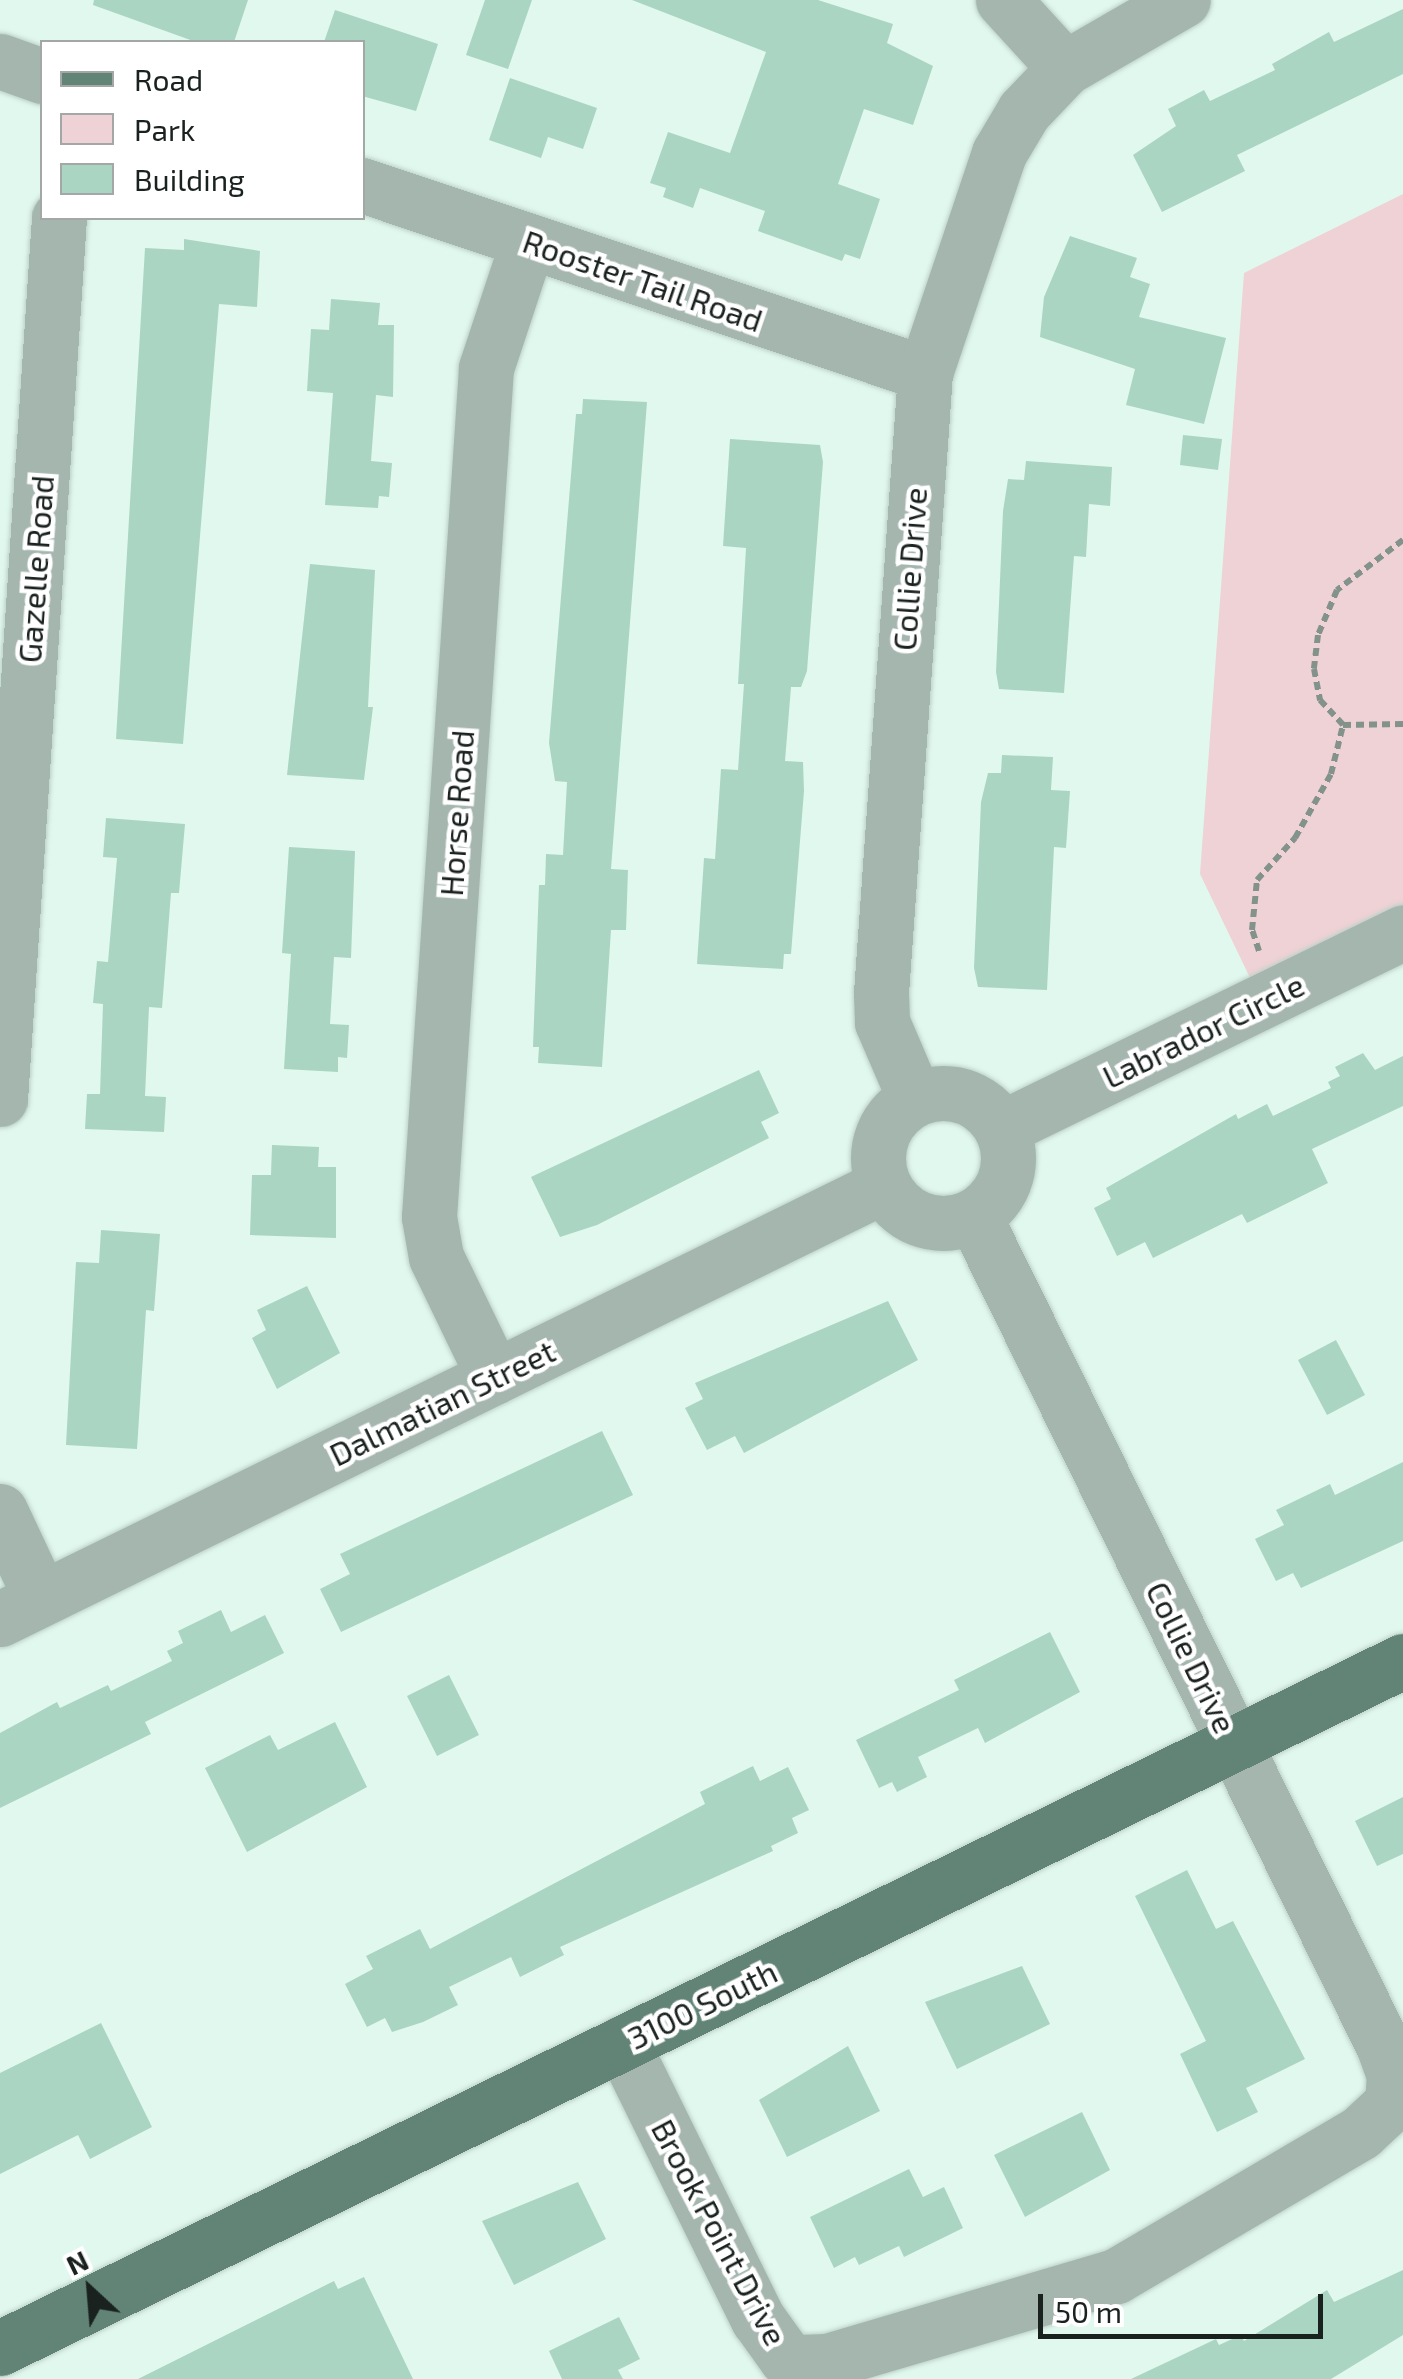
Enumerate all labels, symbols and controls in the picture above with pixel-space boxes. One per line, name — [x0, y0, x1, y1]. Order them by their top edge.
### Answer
legend — [40, 40, 365, 220]
text: Road — [134, 61, 203, 97]
text: Park — [134, 111, 195, 147]
text: Building — [134, 161, 245, 197]
street label: Rooster Tail Road — [517, 221, 769, 339]
street label: Gazelle Road — [9, 474, 61, 664]
street label: Collie Drive — [884, 486, 934, 652]
street label: Horse Road — [431, 729, 481, 897]
street label: Labrador Circle — [1096, 965, 1310, 1095]
street label: Dalmatian Street — [323, 1331, 561, 1473]
street label: Collie Drive — [1139, 1575, 1245, 1739]
street label: 3100 South — [621, 1951, 783, 2057]
street label: Brook Point Drive — [644, 2112, 796, 2352]
north arrow — [40, 2239, 140, 2339]
text: N — [60, 2242, 93, 2282]
scale bar — [1043, 2274, 1328, 2336]
text: 50 m — [1055, 2293, 1122, 2329]

